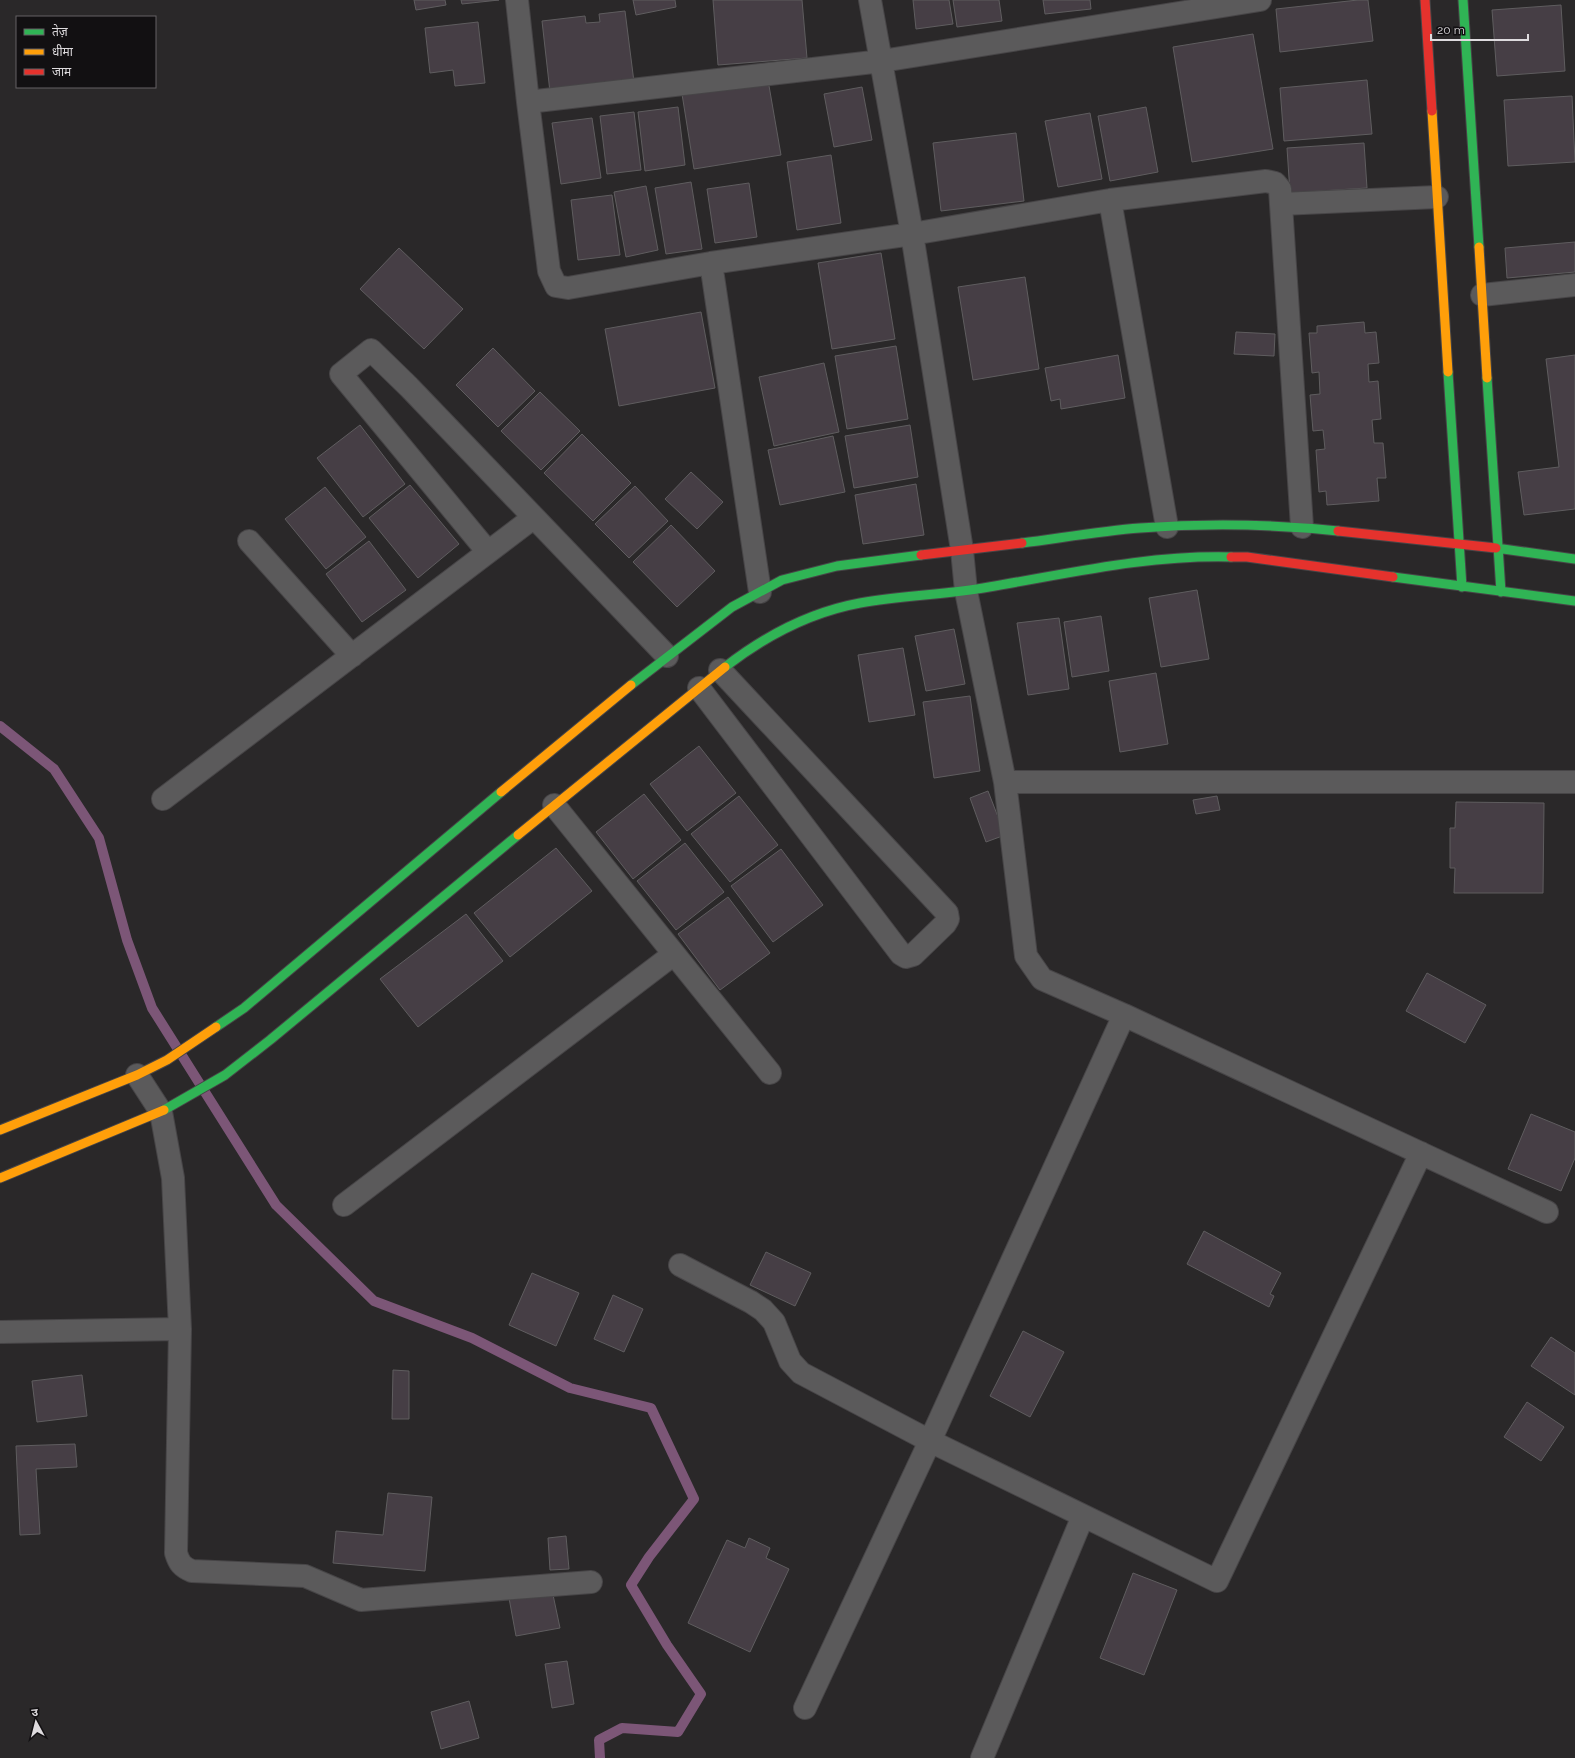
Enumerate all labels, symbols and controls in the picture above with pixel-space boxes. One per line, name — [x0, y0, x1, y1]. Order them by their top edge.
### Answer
legend — [16, 16, 156, 88]
scale bar — [1431, 16, 1528, 42]
text: 20 m — [1437, 23, 1465, 37]
text: तेज़ — [52, 24, 69, 39]
text: धीमा — [52, 44, 74, 59]
text: जाम — [52, 65, 72, 79]
north arrow — [16, 1702, 56, 1742]
text: उ — [31, 1706, 39, 1719]

